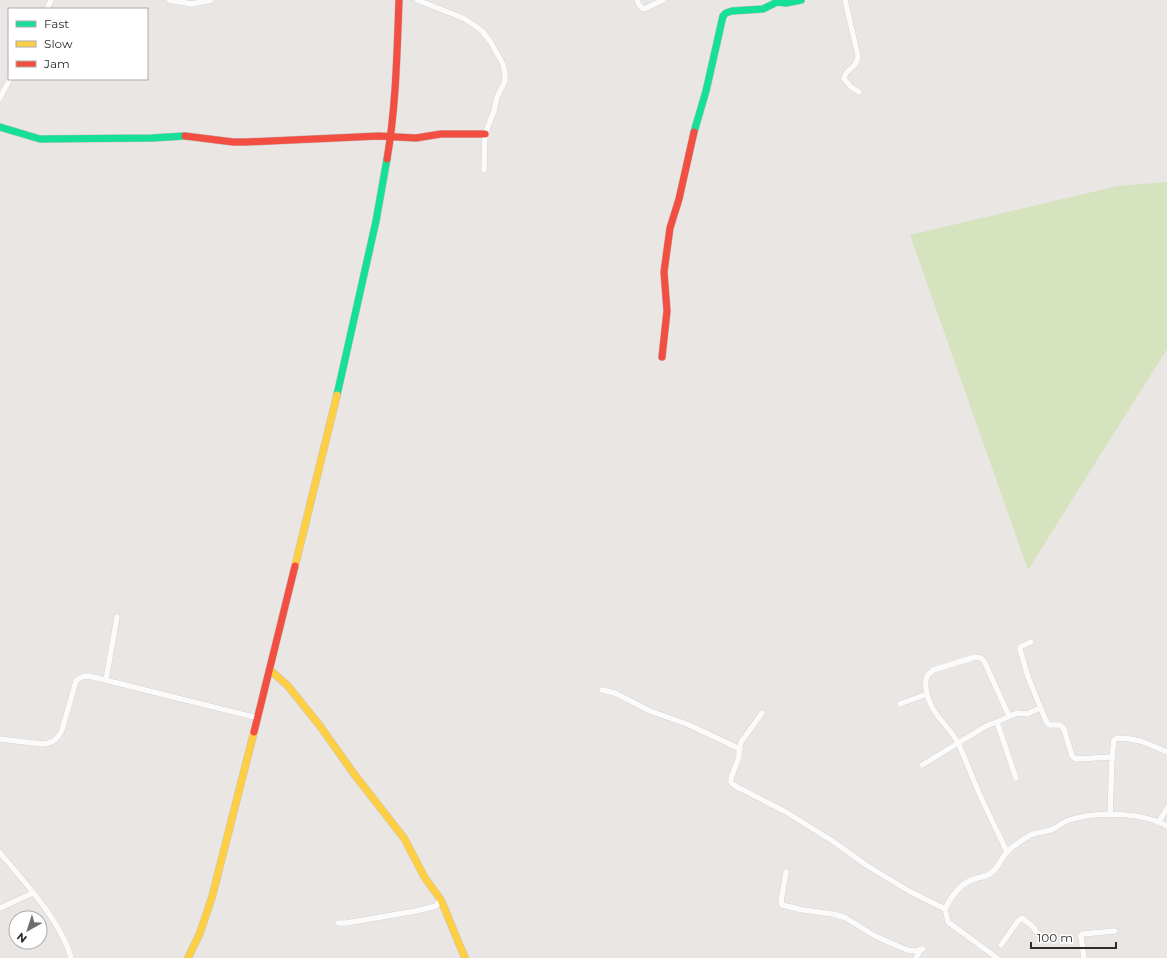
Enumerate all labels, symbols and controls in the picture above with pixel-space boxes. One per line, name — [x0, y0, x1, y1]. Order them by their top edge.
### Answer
legend — [8, 8, 148, 80]
text: Fast — [44, 16, 69, 31]
text: Slow — [44, 36, 73, 51]
text: Jam — [43, 56, 70, 71]
north arrow — [8, 910, 48, 950]
scale bar — [1031, 924, 1116, 950]
text: N — [14, 930, 30, 946]
text: 100 m — [1037, 930, 1073, 945]

